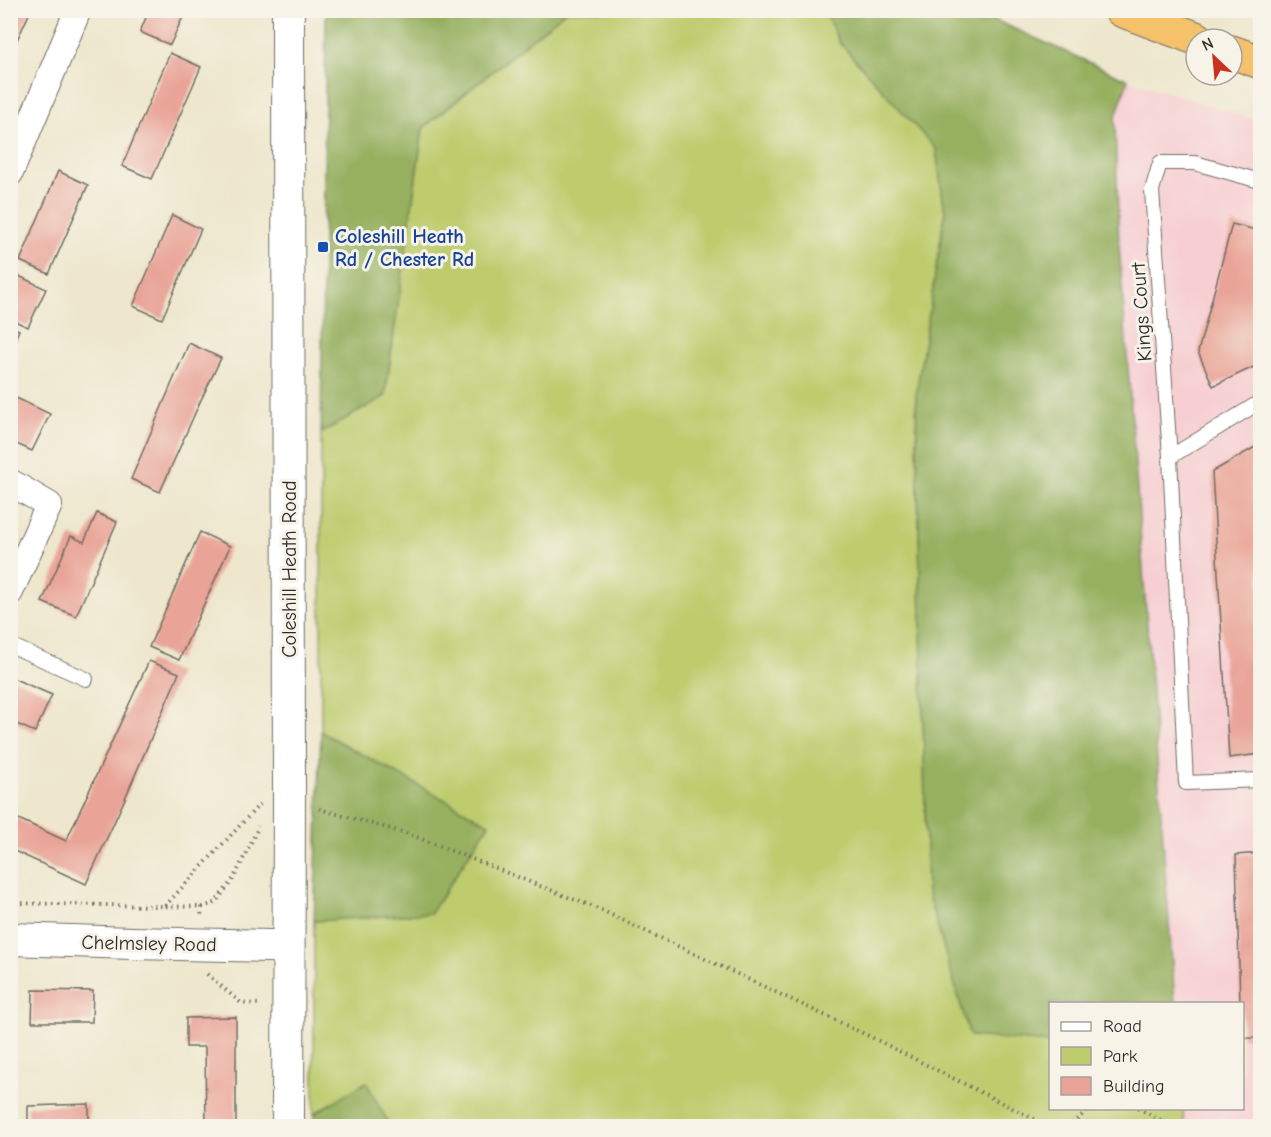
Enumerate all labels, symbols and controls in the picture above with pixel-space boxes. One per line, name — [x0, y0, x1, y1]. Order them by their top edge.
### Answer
north arrow — [1184, 27, 1244, 87]
text: N — [1199, 34, 1216, 55]
place label: Coleshill Heath Rd / Chester Rd — [335, 225, 474, 271]
marker: Coleshill Heath Rd / Chester Rd — [316, 240, 330, 254]
street label: Kings Court — [1126, 260, 1156, 362]
street label: Coleshill Heath Road — [278, 480, 301, 658]
street label: Chelmsley Road — [81, 931, 217, 956]
legend — [1049, 1002, 1244, 1110]
text: Road — [1103, 1016, 1142, 1037]
text: Park — [1103, 1046, 1138, 1067]
text: Building — [1103, 1076, 1165, 1097]

